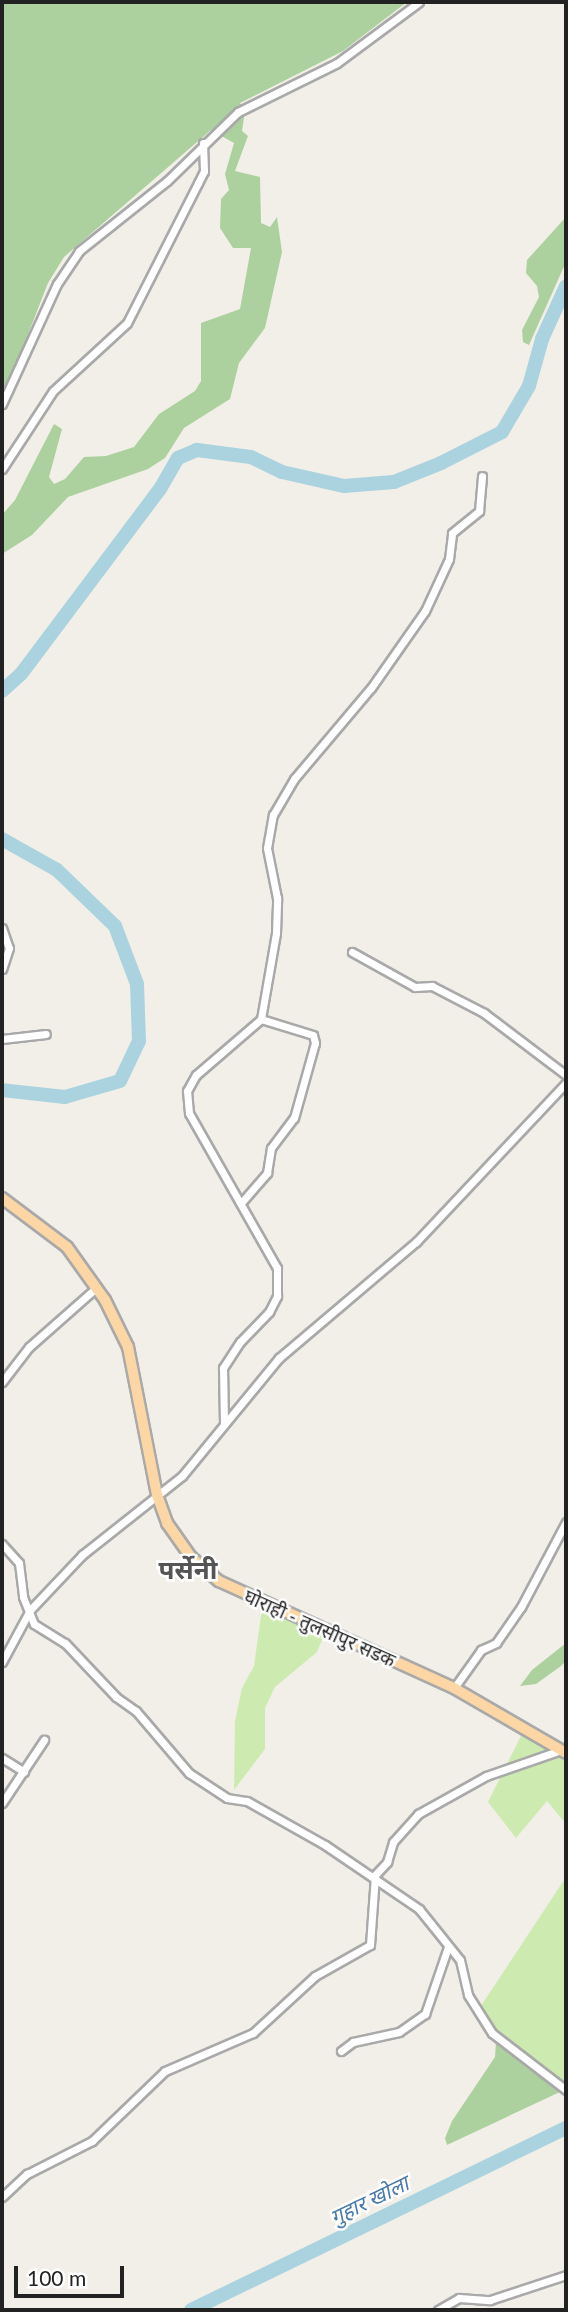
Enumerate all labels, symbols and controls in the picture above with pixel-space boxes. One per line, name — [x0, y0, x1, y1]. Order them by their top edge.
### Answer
district label: पर्सेनी — [159, 1554, 217, 1586]
street label: घोराही - तुलसीपुर सडक — [241, 1584, 399, 1672]
water label: गुहार खोला — [326, 2170, 412, 2230]
scale bar — [18, 2252, 128, 2296]
text: 100 m — [27, 2265, 86, 2290]

